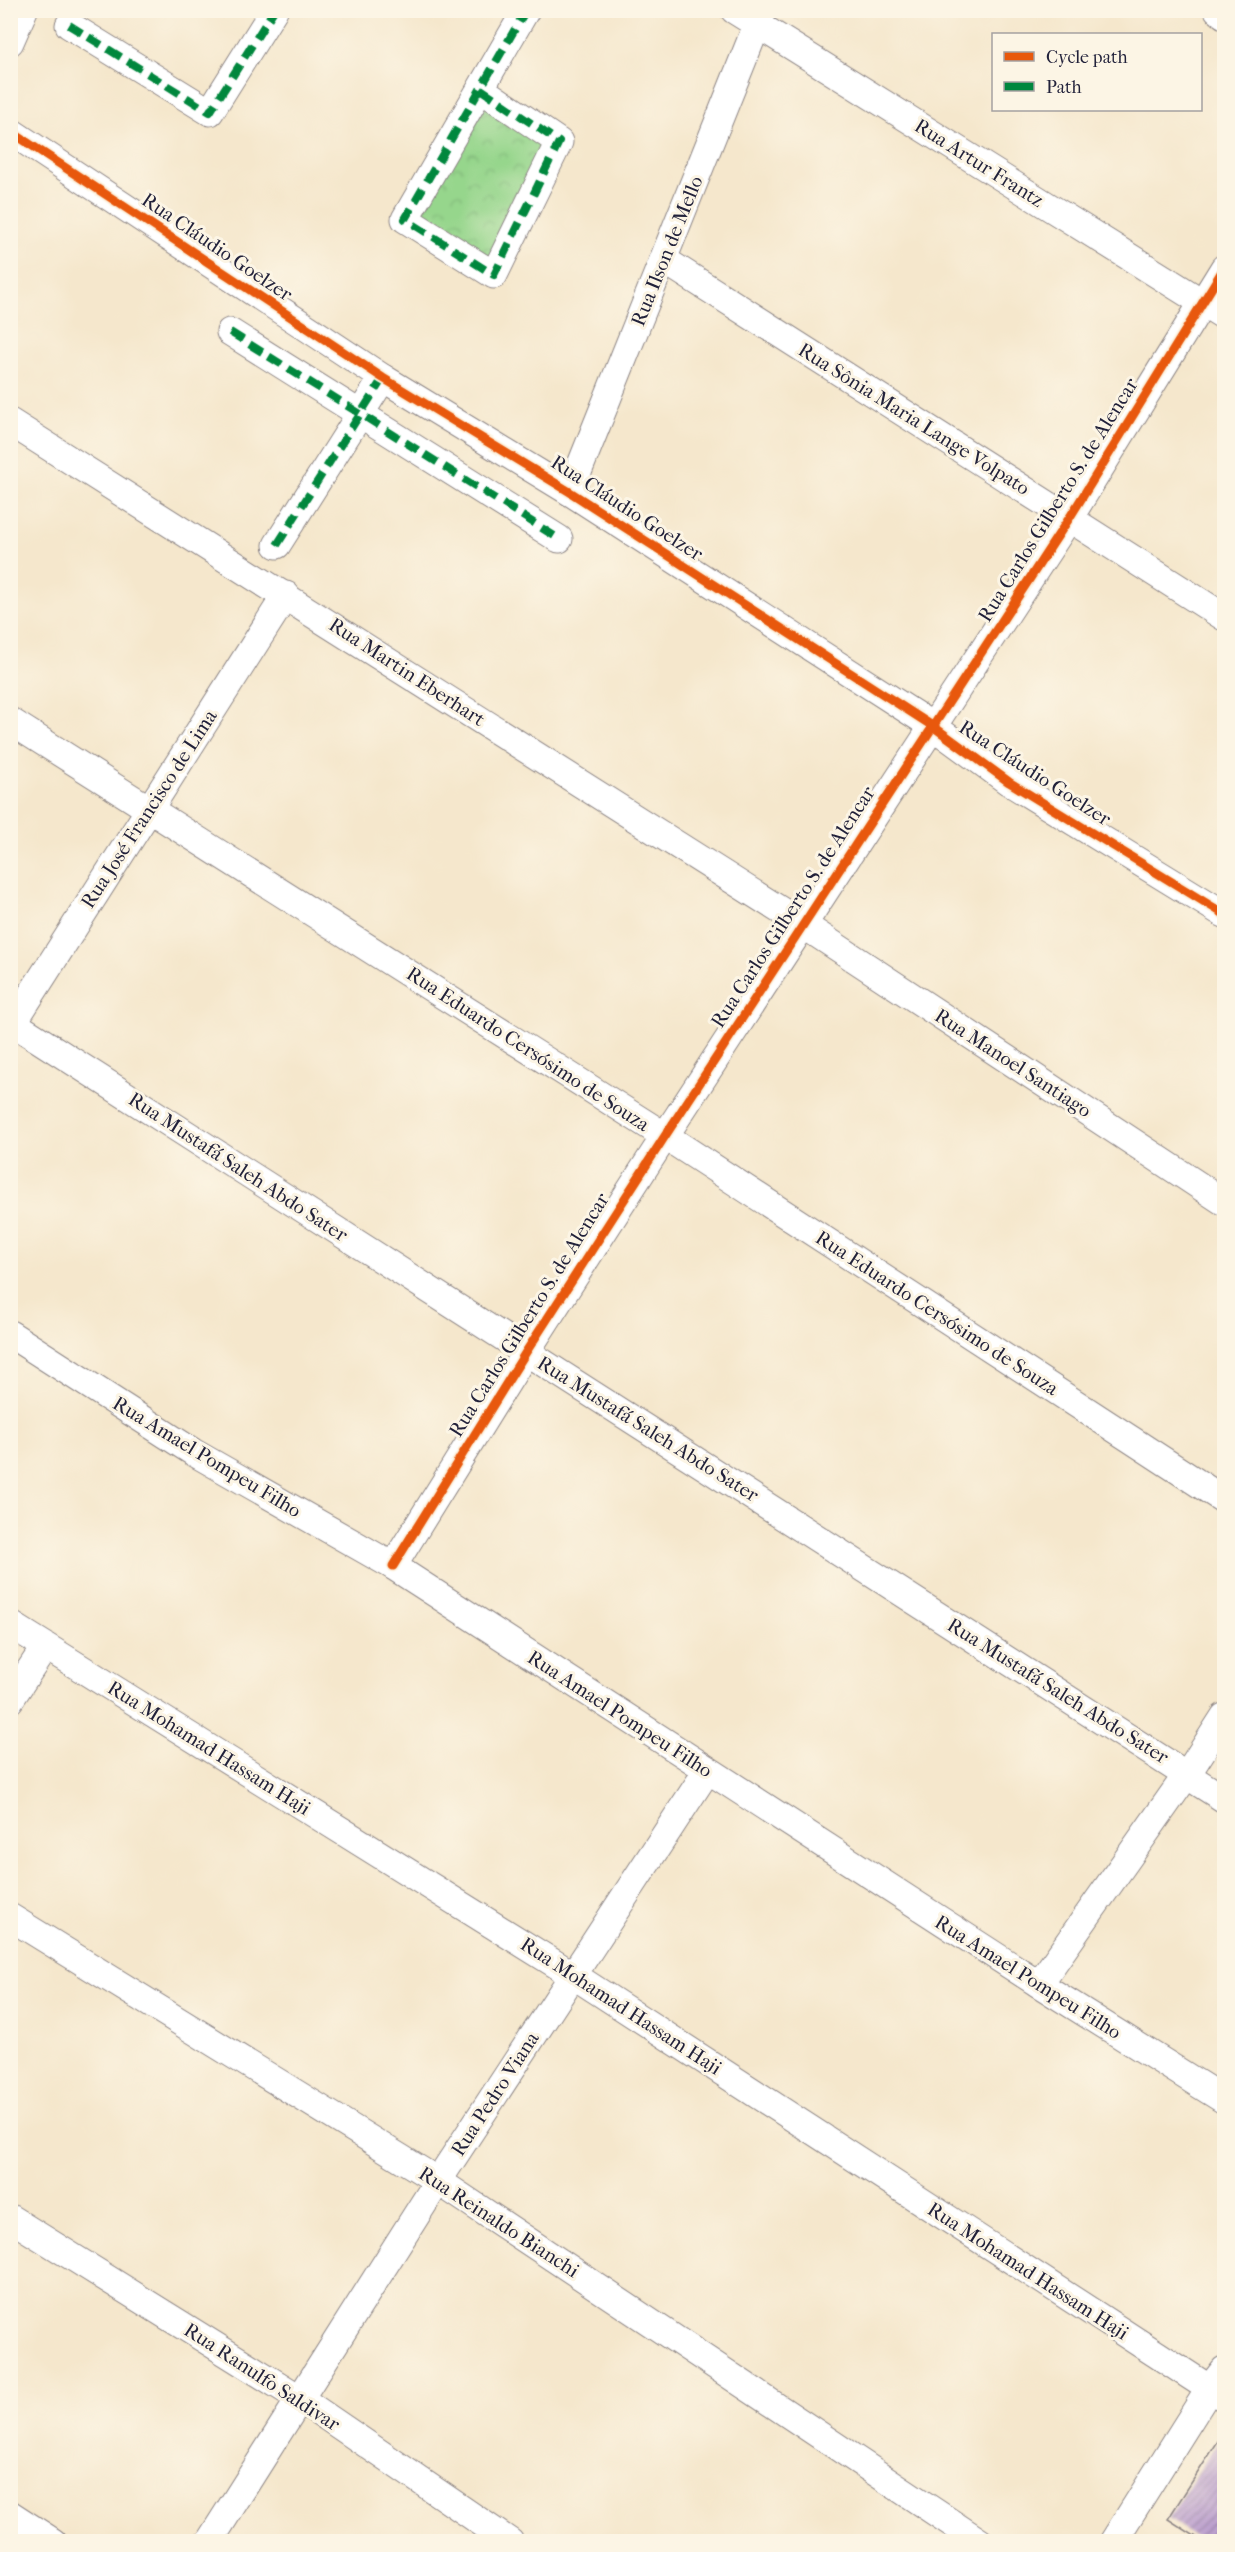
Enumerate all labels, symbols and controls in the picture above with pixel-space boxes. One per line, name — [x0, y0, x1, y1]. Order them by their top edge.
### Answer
legend — [992, 33, 1202, 111]
text: Cycle path — [1046, 47, 1127, 68]
text: Path — [1046, 77, 1082, 98]
street label: Rua Artur Frantz — [910, 114, 1048, 212]
street label: Rua Ilson de Mello — [626, 173, 708, 329]
street label: Rua Cláudio Goelzer — [137, 188, 297, 306]
street label: Rua Sônia Maria Lange Volpato — [794, 338, 1034, 500]
street label: Rua Carlos Gilberto S. de Alencar — [973, 373, 1143, 626]
street label: Rua Cláudio Goelzer — [547, 450, 708, 566]
street label: Rua Martin Eberhart — [325, 613, 489, 731]
street label: Rua José Francisco de Lima — [76, 705, 222, 913]
street label: Rua Cláudio Goelzer — [955, 715, 1116, 831]
street label: Rua Carlos Gilberto S. de Alencar — [706, 782, 880, 1032]
street label: Rua Eduardo Cersósimo de Souza — [402, 962, 654, 1137]
street label: Rua Manoel Santiago — [930, 1004, 1096, 1122]
street label: Rua Mustafá Saleh Abdo Sater — [124, 1088, 352, 1247]
street label: Rua Carlos Gilberto S. de Alencar — [444, 1188, 614, 1441]
street label: Rua Eduardo Cersósimo de Souza — [811, 1226, 1063, 1401]
street label: Rua Mustafá Saleh Abdo Sater — [533, 1351, 763, 1507]
street label: Rua Amael Pompeu Filho — [109, 1392, 305, 1522]
street label: Rua Mustafá Saleh Abdo Sater — [943, 1613, 1173, 1769]
street label: Rua Amael Pompeu Filho — [523, 1646, 717, 1782]
street label: Rua Mohamad Hassam Haji — [103, 1676, 315, 1820]
street label: Rua Amael Pompeu Filho — [931, 1910, 1125, 2044]
street label: Rua Mohamad Hassam Haji — [516, 1932, 726, 2080]
street label: Rua Pedro Viana — [446, 2027, 544, 2160]
street label: Rua Reinaldo Bianchi — [415, 2162, 583, 2282]
street label: Rua Mohamad Hassam Haji — [923, 2197, 1133, 2345]
street label: Rua Ranulfo Saldivar — [180, 2318, 345, 2436]

